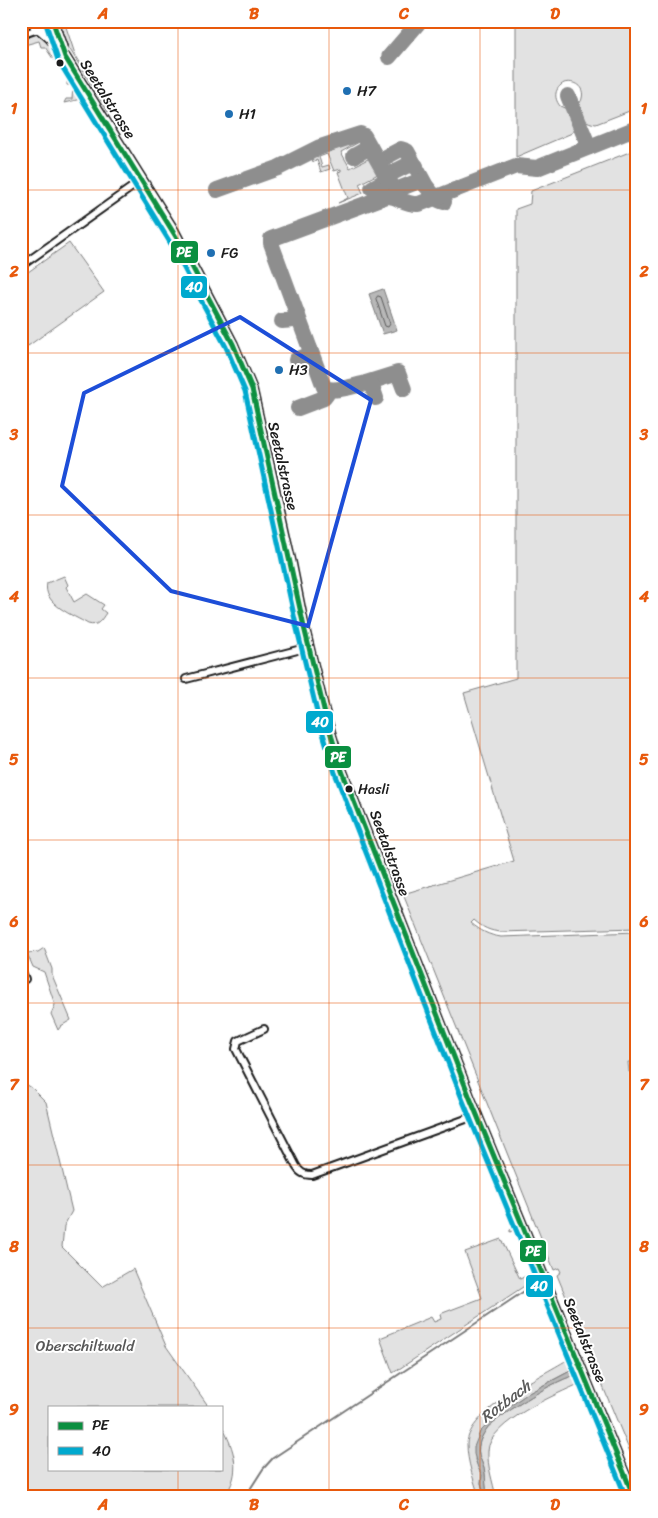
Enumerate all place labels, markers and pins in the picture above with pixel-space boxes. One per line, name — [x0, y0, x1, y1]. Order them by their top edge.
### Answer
unlabelled marker — [55, 58, 65, 68]
place label: H7 — [357, 78, 378, 104]
marker: H7 — [341, 85, 353, 97]
place label: H1 — [239, 101, 256, 127]
marker: H1 — [223, 108, 235, 120]
place label: FG — [221, 240, 239, 266]
marker: FG — [205, 247, 217, 259]
place label: H3 — [289, 357, 308, 383]
marker: H3 — [273, 364, 285, 376]
place label: Hasli — [358, 777, 390, 802]
marker: Hasli — [344, 784, 354, 794]

